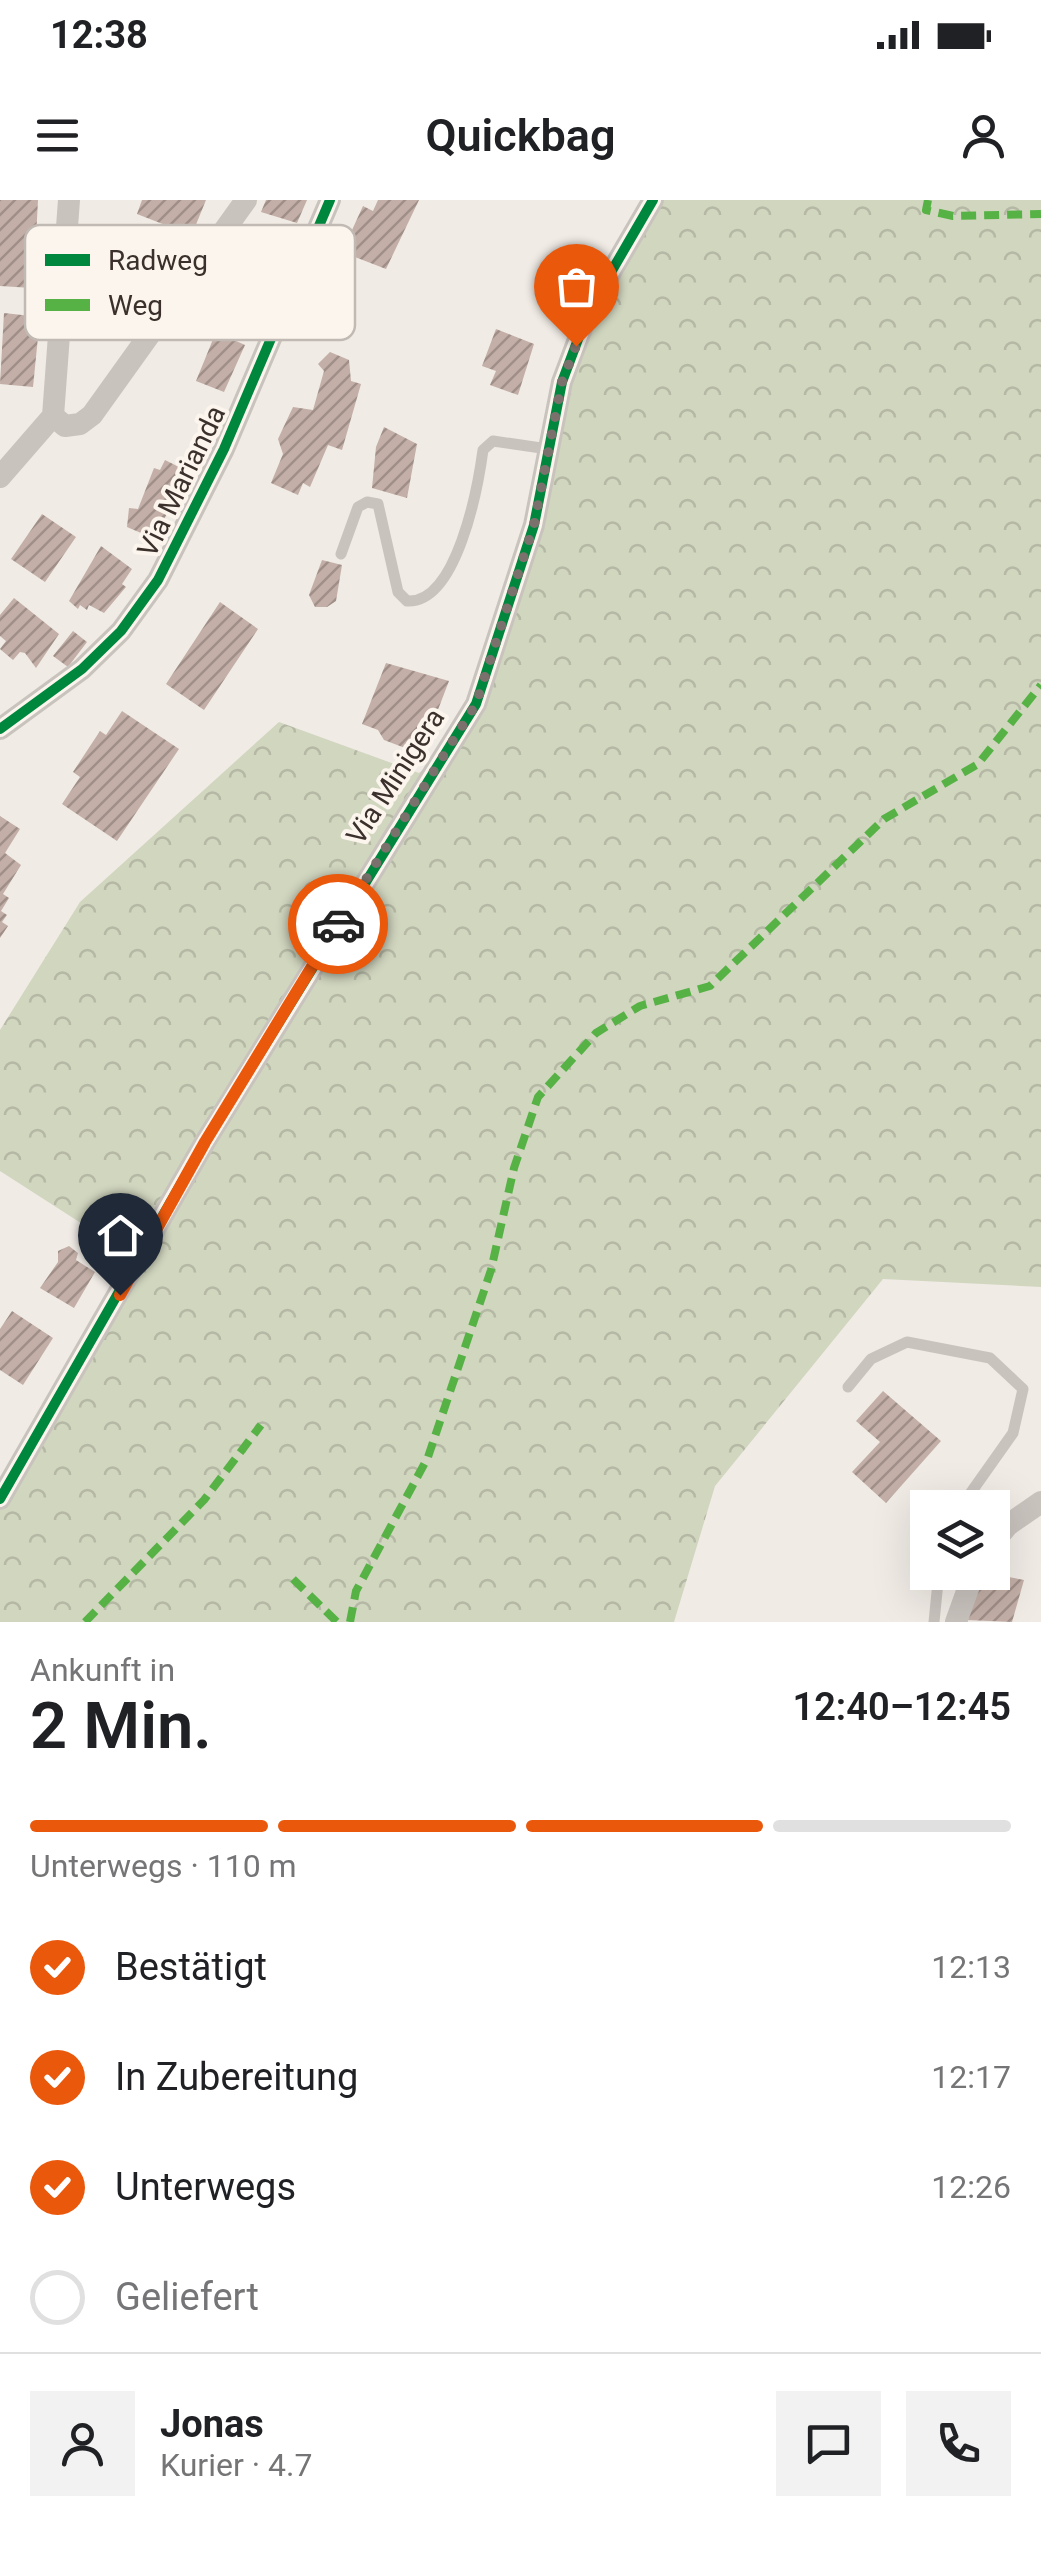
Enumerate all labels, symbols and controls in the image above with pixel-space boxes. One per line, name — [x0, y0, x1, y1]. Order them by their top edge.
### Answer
text: 12:38 — [50, 13, 148, 57]
icon: menu — [30, 108, 85, 163]
icon: person — [956, 108, 1011, 163]
text: Quickbag — [425, 109, 616, 162]
legend — [25, 225, 355, 340]
text: Radweg — [108, 244, 208, 277]
pin — [534, 244, 619, 347]
icon: bag — [549, 259, 604, 314]
text: Weg — [108, 289, 163, 322]
street label: Via Marianda — [131, 400, 232, 562]
street label: Via Minigera — [339, 702, 451, 850]
courier — [288, 874, 388, 974]
icon: car — [311, 897, 366, 952]
pin — [78, 1193, 163, 1296]
icon: home — [93, 1208, 148, 1263]
map controls — [910, 1490, 1010, 1590]
button: layers — [910, 1490, 1010, 1590]
text: Ankunft in — [30, 1651, 175, 1689]
text: 12:40–12:45 — [792, 1685, 1011, 1729]
text: 2 Min. — [30, 1688, 212, 1764]
text: Unterwegs · 110 m — [30, 1847, 297, 1885]
icon: check — [30, 1940, 85, 1995]
text: Bestätigt — [115, 1945, 267, 1989]
text: 12:13 — [931, 1948, 1011, 1986]
icon: check — [30, 2050, 85, 2105]
text: In Zubereitung — [115, 2055, 358, 2099]
text: 12:17 — [931, 2058, 1011, 2096]
icon: check — [30, 2160, 85, 2215]
text: Unterwegs — [115, 2165, 296, 2209]
text: 12:26 — [931, 2168, 1011, 2206]
text: Geliefert — [115, 2275, 259, 2319]
button: person — [30, 2391, 135, 2496]
button: chat — [776, 2391, 881, 2496]
button: phone — [906, 2391, 1011, 2496]
text: Jonas — [160, 2402, 264, 2446]
text: Kurier · 4.7 — [160, 2446, 312, 2484]

